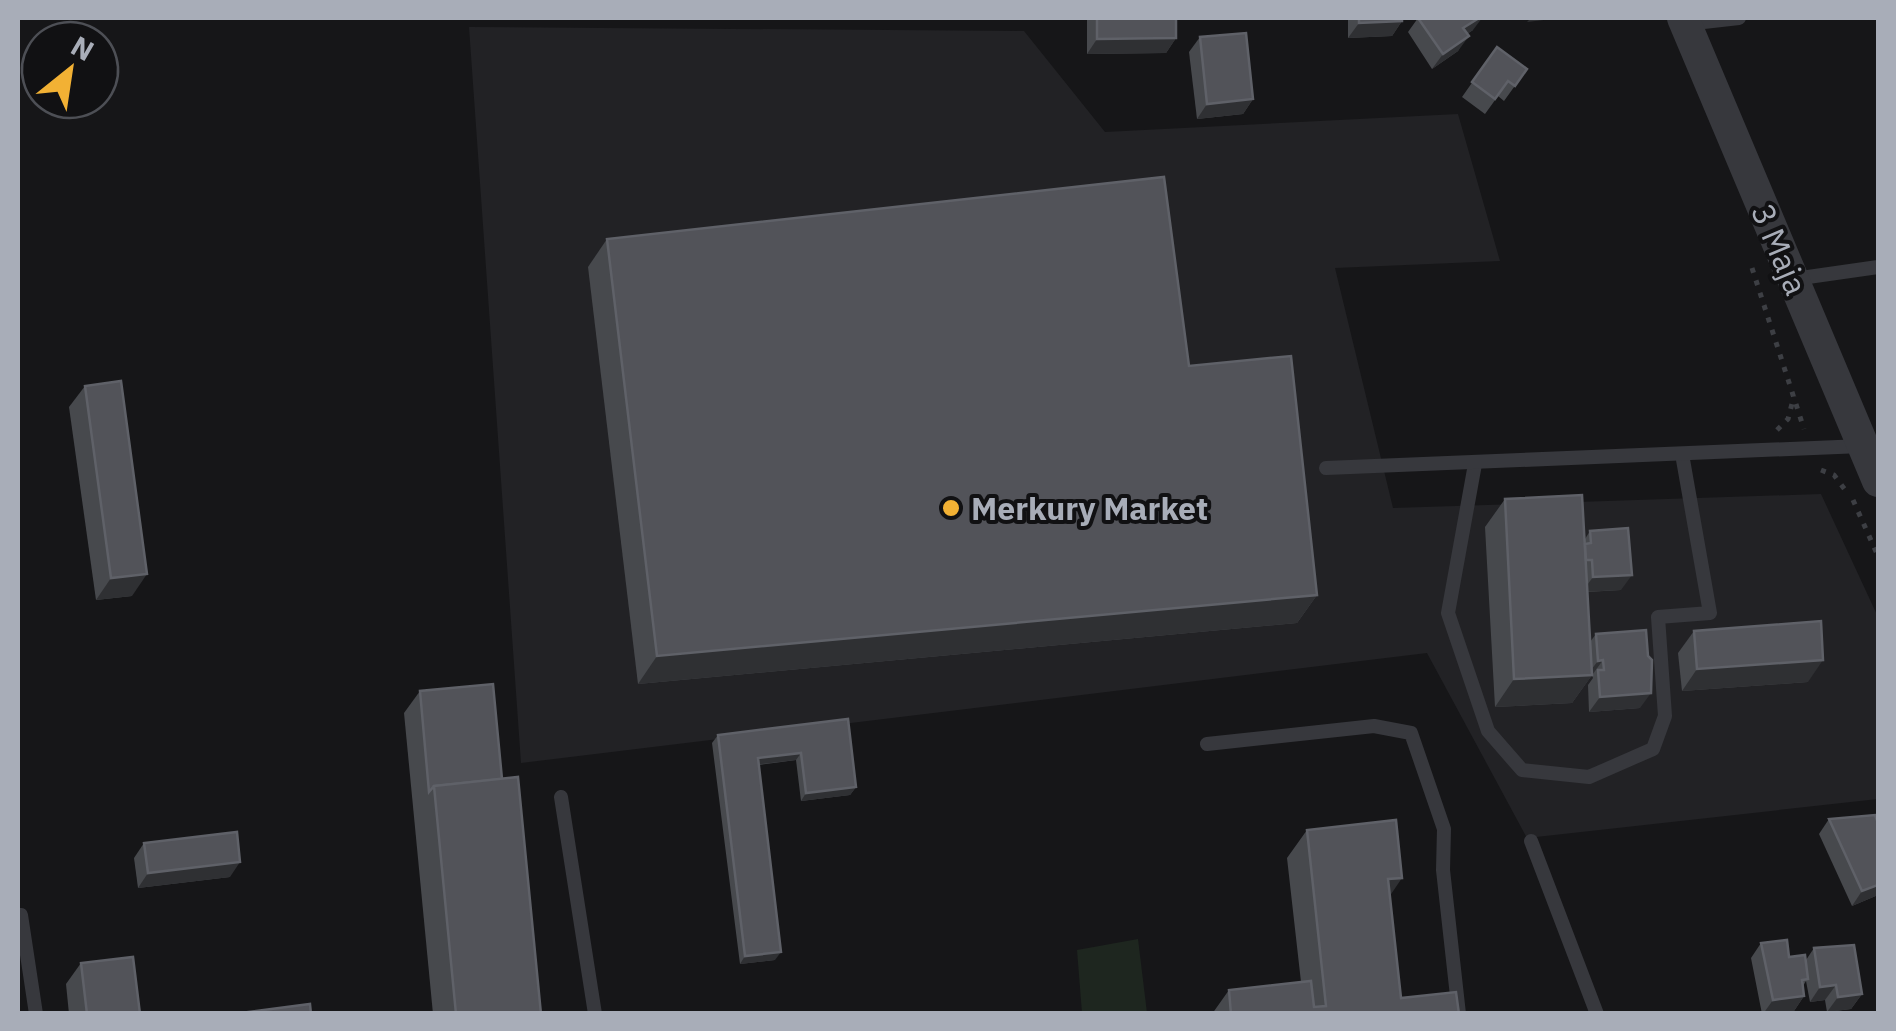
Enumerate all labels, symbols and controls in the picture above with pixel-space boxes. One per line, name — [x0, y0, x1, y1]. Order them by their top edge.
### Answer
north arrow — [20, 20, 120, 120]
text: N — [65, 27, 101, 69]
street label: 3 Maja — [1742, 197, 1818, 301]
place label: Merkury Market — [971, 487, 1208, 529]
marker: Merkury Market — [940, 497, 962, 519]

